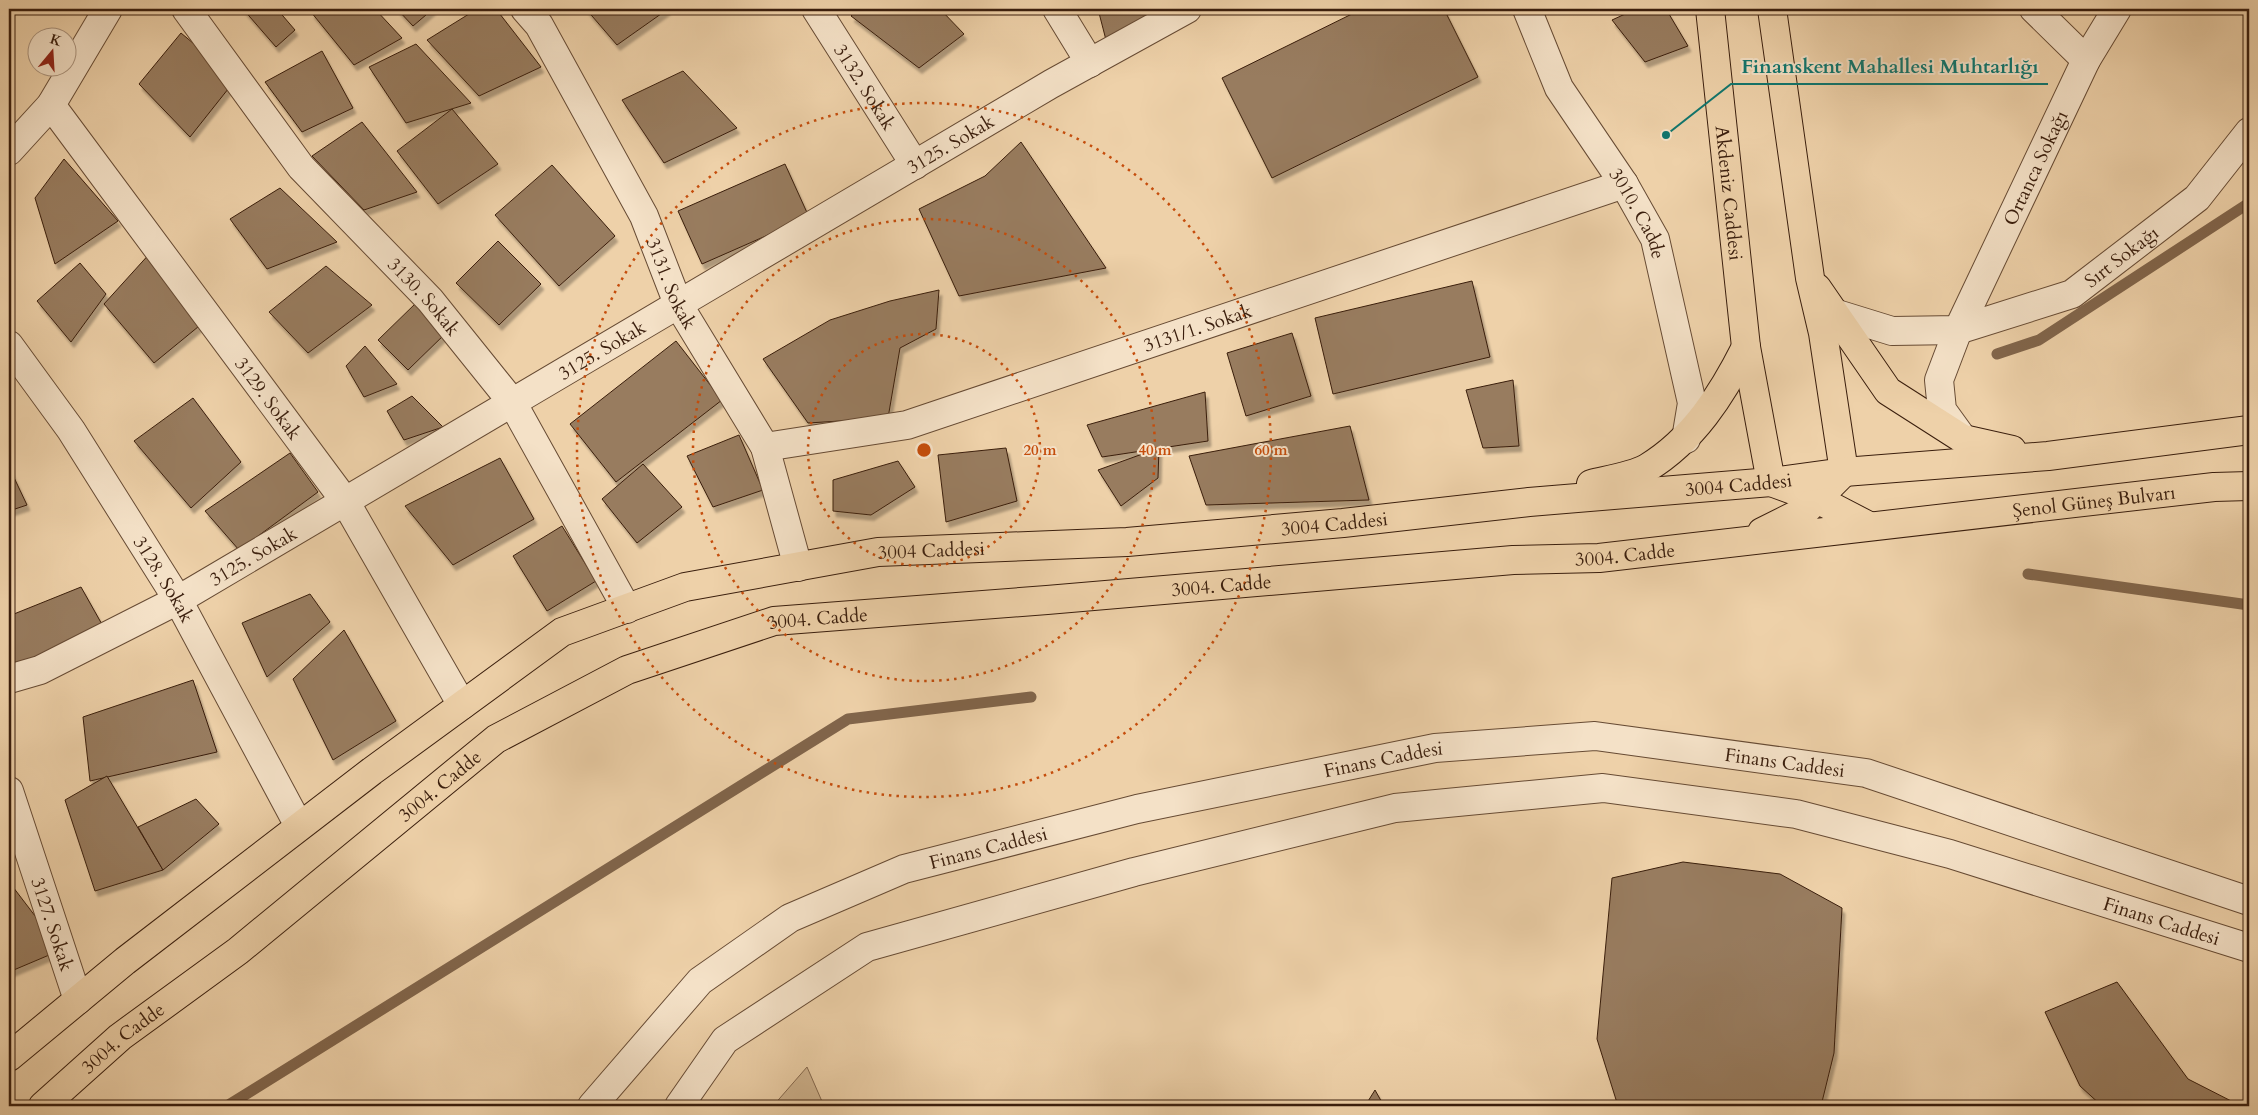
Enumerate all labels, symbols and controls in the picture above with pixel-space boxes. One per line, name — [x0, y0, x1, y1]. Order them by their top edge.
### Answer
north arrow — [28, 28, 78, 78]
text: K — [48, 29, 65, 51]
street label: 3132. Sokak — [827, 39, 902, 136]
callout: Finanskent Mahallesi Muhtarlığı — [1731, 49, 2048, 84]
text: Finanskent Mahallesi Muhtarlığı — [1741, 53, 2039, 80]
street label: Ortanca Sokağı — [1997, 106, 2074, 230]
street label: 3125. Sokak — [902, 108, 1000, 180]
street label: Akdeniz Caddesi — [1708, 124, 1749, 262]
street label: 3010. Cadde — [1603, 163, 1671, 262]
street label: Sırt Sokağı — [2079, 220, 2164, 294]
street label: 3131. Sokak — [640, 234, 703, 335]
street label: 3130. Sokak — [381, 252, 466, 342]
street label: 3131/1. Sokak — [1140, 298, 1256, 359]
street label: 3125. Sokak — [554, 314, 651, 386]
street label: 3129. Sokak — [228, 352, 308, 446]
text: 20 m — [1023, 440, 1057, 460]
text: 40 m — [1138, 440, 1172, 460]
text: 60 m — [1254, 440, 1288, 460]
centre of rings — [915, 441, 933, 459]
street label: 3004 Caddesi — [1684, 467, 1794, 503]
street label: Şenol Güneş Bulvarı — [2011, 480, 2177, 524]
street label: 3004 Caddesi — [1280, 506, 1389, 542]
street label: 3125. Sokak — [205, 520, 303, 593]
street label: 3128. Sokak — [127, 531, 200, 628]
street label: 3004 Caddesi — [877, 536, 985, 566]
street label: 3004. Cadde — [1575, 537, 1676, 573]
street label: 3004. Cadde — [1170, 569, 1272, 603]
street label: 3004. Cadde — [764, 602, 869, 636]
street label: Finans Caddesi — [1322, 735, 1444, 784]
street label: Finans Caddesi — [1723, 742, 1846, 784]
street label: 3004. Cadde — [393, 744, 487, 828]
street label: Finans Caddesi — [927, 821, 1050, 876]
street label: 3127. Sokak — [24, 874, 80, 975]
street label: Finans Caddesi — [2100, 891, 2223, 952]
street label: 3004. Cadde — [76, 997, 170, 1080]

